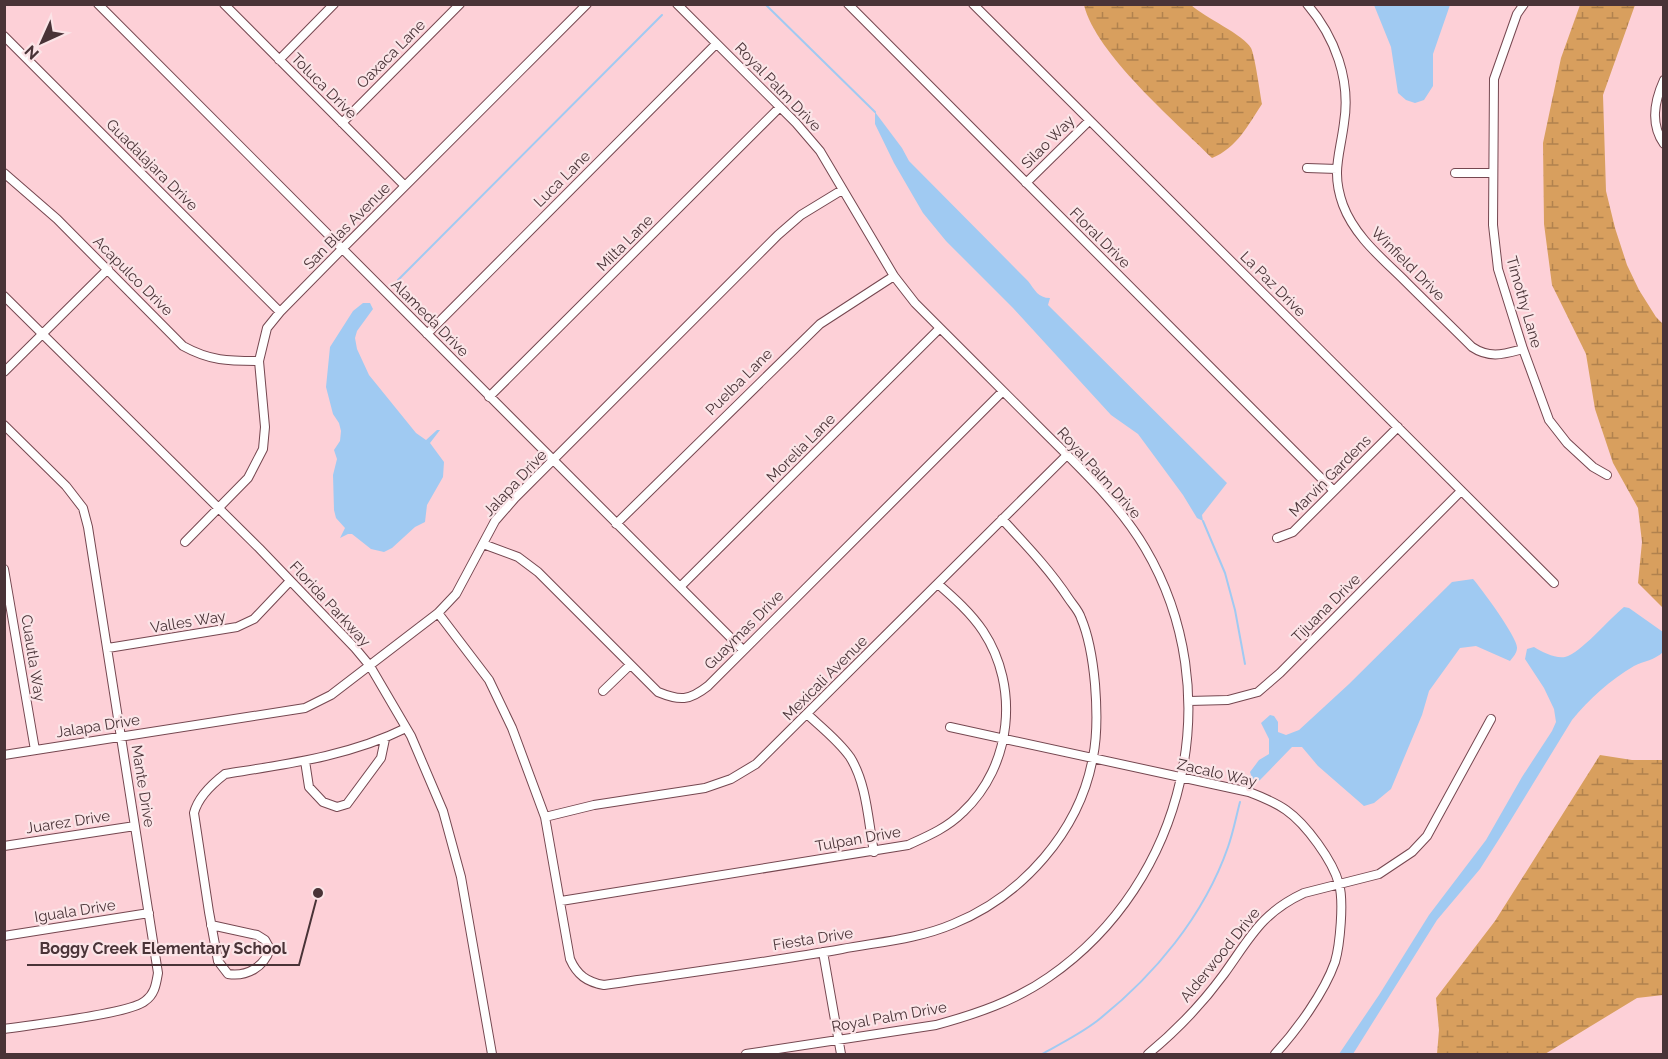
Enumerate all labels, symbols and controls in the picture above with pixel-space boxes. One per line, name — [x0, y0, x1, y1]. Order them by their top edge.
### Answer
north arrow — [12, 12, 72, 72]
street label: Oaxaca Lane — [353, 16, 429, 92]
street label: Royal Palm Drive — [731, 39, 825, 135]
text: N — [21, 41, 43, 63]
street label: Toluca Drive — [287, 49, 361, 123]
street label: Silao Way — [1018, 112, 1078, 172]
street label: Guadalajara Drive — [102, 115, 202, 215]
street label: Luca Lane — [530, 147, 594, 211]
street label: San Blas Avenue — [300, 179, 394, 273]
street label: Floral Drive — [1066, 204, 1134, 272]
street label: Milta Lane — [593, 211, 657, 275]
street label: Winfield Drive — [1367, 223, 1449, 305]
street label: Acapulco Drive — [89, 232, 177, 320]
street label: La Paz Drive — [1237, 248, 1310, 321]
street label: Timothy Lane — [1502, 254, 1546, 350]
street label: Alameda Drive — [388, 276, 473, 361]
street label: Puelba Lane — [702, 345, 776, 419]
street label: Morelia Lane — [763, 410, 839, 486]
street label: Royal Palm Drive — [1053, 424, 1145, 523]
street label: Marvin Gardens — [1285, 431, 1375, 521]
street label: Jalapa Drive — [480, 446, 551, 520]
street label: Florida Parkway — [286, 557, 374, 651]
street label: Tijuana Drive — [1288, 570, 1364, 646]
street label: Guaymas Drive — [701, 587, 787, 673]
street label: Valles Way — [149, 607, 227, 637]
street label: Cuautla Way — [17, 613, 49, 703]
street label: Mexicali Avenue — [779, 632, 871, 724]
street label: Jalapa Drive — [55, 710, 141, 742]
street label: Mante Drive — [128, 743, 158, 829]
street label: Zacalo Way — [1175, 755, 1259, 791]
street label: Juarez Drive — [25, 806, 112, 838]
street label: Tulpan Drive — [814, 823, 902, 855]
street label: Iguala Drive — [33, 896, 117, 926]
street label: Alderwood Drive — [1176, 904, 1264, 1006]
street label: Fiesta Drive — [772, 924, 855, 954]
callout: Boggy Creek Elementary School — [27, 931, 299, 965]
text: Boggy Creek Elementary School — [39, 939, 288, 958]
street label: Royal Palm Drive — [830, 998, 948, 1036]

